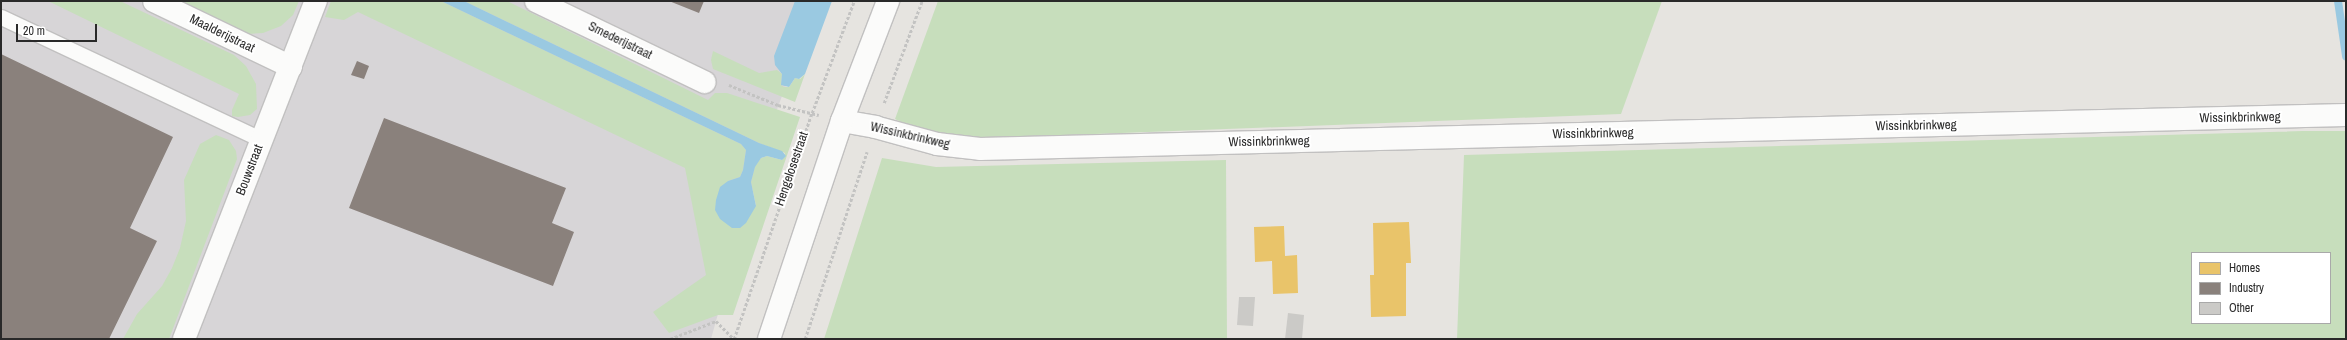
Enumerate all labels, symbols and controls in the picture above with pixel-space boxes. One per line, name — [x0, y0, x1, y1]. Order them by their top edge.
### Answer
street label: Maalderijstraat — [187, 12, 257, 56]
scale bar — [18, 16, 99, 42]
street label: Smederijstraat — [585, 19, 655, 63]
text: 20 m — [23, 23, 45, 39]
street label: Wissinkbrinkweg — [2199, 109, 2281, 127]
street label: Wissinkbrinkweg — [1875, 117, 1957, 135]
street label: Wissinkbrinkweg — [869, 119, 951, 153]
street label: Wissinkbrinkweg — [1552, 125, 1634, 143]
street label: Hengelosestraat — [772, 130, 812, 208]
street label: Wissinkbrinkweg — [1228, 133, 1310, 151]
street label: Bouwstraat — [233, 142, 267, 198]
legend — [2191, 252, 2331, 324]
text: Homes — [2229, 260, 2260, 276]
text: Industry — [2229, 280, 2264, 296]
text: Other — [2229, 300, 2254, 316]

